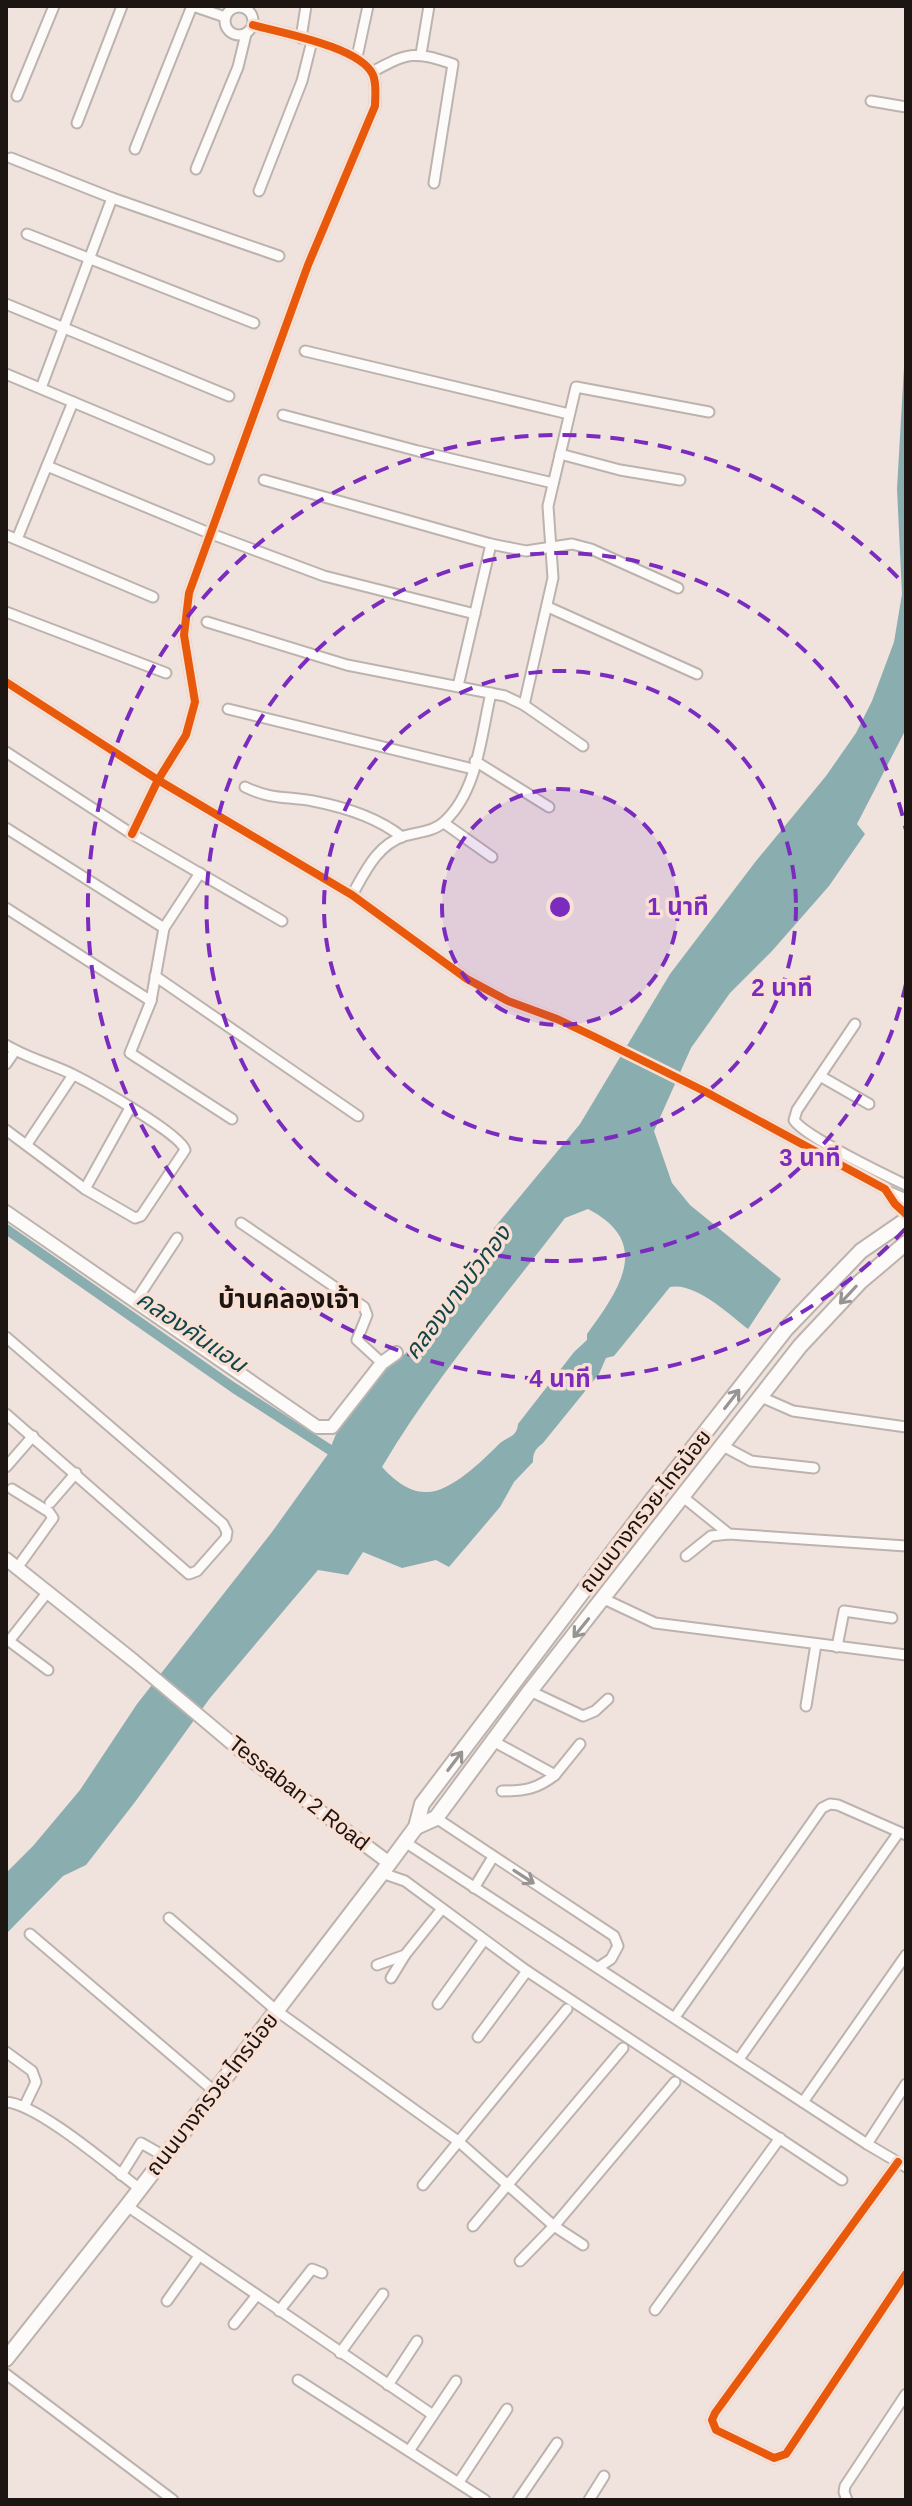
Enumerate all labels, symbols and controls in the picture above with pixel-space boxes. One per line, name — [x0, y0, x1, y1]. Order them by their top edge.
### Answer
centre of rings — [546, 893, 574, 921]
text: 1 นาที — [647, 893, 709, 920]
text: 2 นาที — [751, 974, 813, 1001]
text: 3 นาที — [779, 1144, 841, 1171]
water label: คลองบางบัวทอง — [398, 1219, 517, 1364]
water label: คลองคันแอน — [132, 1284, 253, 1378]
district label: บ้านคลองเจ้า — [218, 1284, 360, 1314]
one-way arrow — [839, 1285, 858, 1305]
text: 4 นาที — [529, 1365, 591, 1392]
one-way arrow — [723, 1389, 740, 1410]
street label: ถนนบางกรวย-ไทรน้อย — [574, 1425, 716, 1597]
one-way arrow — [572, 1617, 589, 1638]
street label: Tessaban 2 Road — [224, 1730, 374, 1856]
one-way arrow — [446, 1751, 463, 1773]
one-way arrow — [512, 1869, 535, 1885]
street label: ถนนบางกรวย-ไทรน้อย — [141, 2008, 283, 2180]

